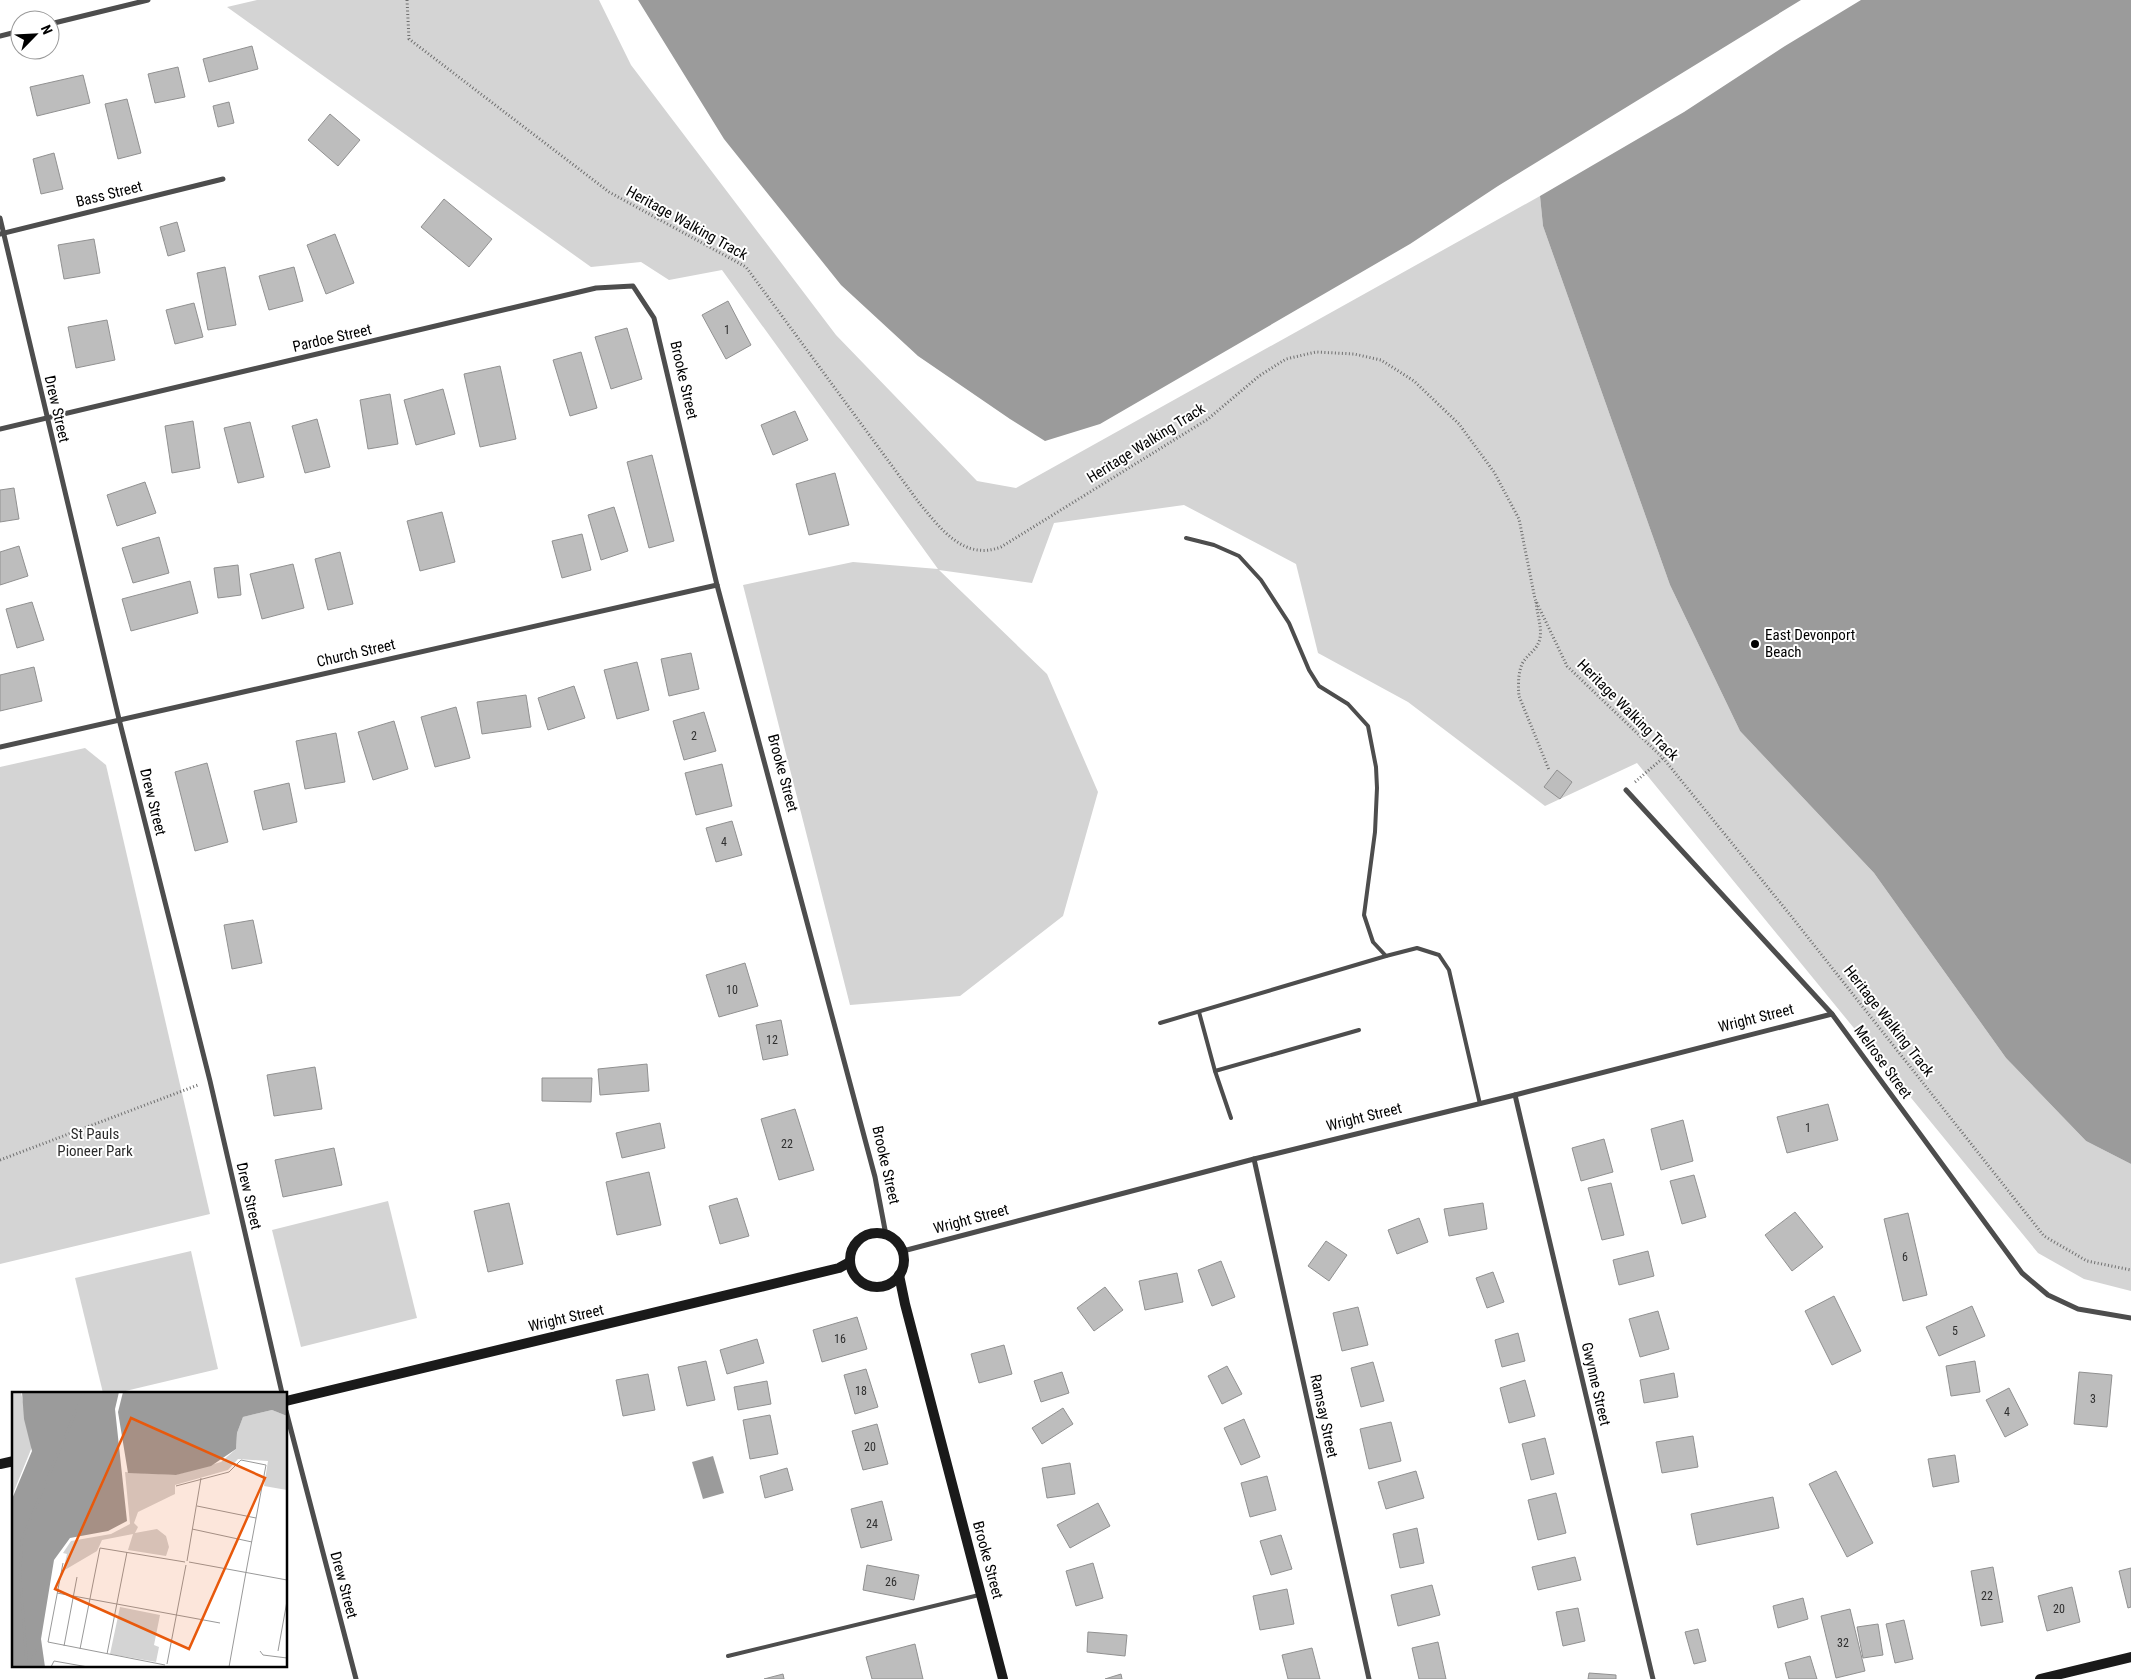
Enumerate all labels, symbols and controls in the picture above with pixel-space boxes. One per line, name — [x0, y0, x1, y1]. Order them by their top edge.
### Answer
north arrow — [10, 10, 60, 60]
text: N — [38, 23, 56, 37]
street label: Bass Street — [74, 177, 144, 211]
street label: Heritage Walking Track — [623, 182, 751, 264]
street label: Pardoe Street — [291, 320, 373, 356]
house number: 1 — [724, 323, 730, 337]
street label: Brooke Street — [666, 339, 702, 421]
street label: Drew Street — [41, 374, 73, 444]
street label: Heritage Walking Track — [1084, 399, 1209, 487]
place label: East Devonport Beach — [1765, 626, 1855, 661]
street label: Church Street — [315, 635, 397, 671]
marker: East Devonport Beach — [1749, 638, 1761, 650]
street label: Heritage Walking Track — [1574, 656, 1683, 765]
house number: 2 — [691, 729, 697, 743]
street label: Brooke Street — [764, 732, 802, 814]
street label: Drew Street — [136, 767, 170, 837]
house number: 4 — [721, 835, 727, 849]
street label: Heritage Walking Track — [1840, 962, 1938, 1080]
house number: 10 — [726, 983, 738, 997]
street label: Wright Street — [1716, 1000, 1796, 1036]
street label: Melrose Street — [1850, 1022, 1916, 1102]
house number: 12 — [766, 1033, 778, 1047]
street label: Wright Street — [1324, 1099, 1404, 1135]
house number: 1 — [1805, 1121, 1811, 1135]
street label: Brooke Street — [868, 1124, 904, 1206]
park label: St Pauls Pioneer Park — [57, 1125, 133, 1160]
house number: 22 — [781, 1137, 793, 1151]
street label: Drew Street — [233, 1161, 265, 1231]
street label: Wright Street — [931, 1200, 1011, 1238]
house number: 6 — [1902, 1250, 1908, 1264]
street label: Wright Street — [526, 1301, 606, 1335]
house number: 5 — [1952, 1324, 1958, 1338]
house number: 16 — [834, 1332, 846, 1346]
street label: Gwynne Street — [1578, 1341, 1614, 1427]
street label: Ramsay Street — [1306, 1372, 1342, 1460]
house number: 18 — [855, 1384, 867, 1398]
inset map — [12, 1392, 288, 1666]
house number: 3 — [2090, 1392, 2096, 1406]
house number: 4 — [2004, 1405, 2010, 1419]
house number: 20 — [864, 1440, 876, 1454]
house number: 24 — [866, 1517, 878, 1531]
street label: Brooke Street — [969, 1519, 1007, 1601]
street label: Drew Street — [326, 1550, 362, 1620]
house number: 26 — [885, 1575, 897, 1589]
house number: 22 — [1981, 1589, 1993, 1603]
house number: 20 — [2053, 1602, 2065, 1616]
house number: 32 — [1837, 1636, 1849, 1650]

